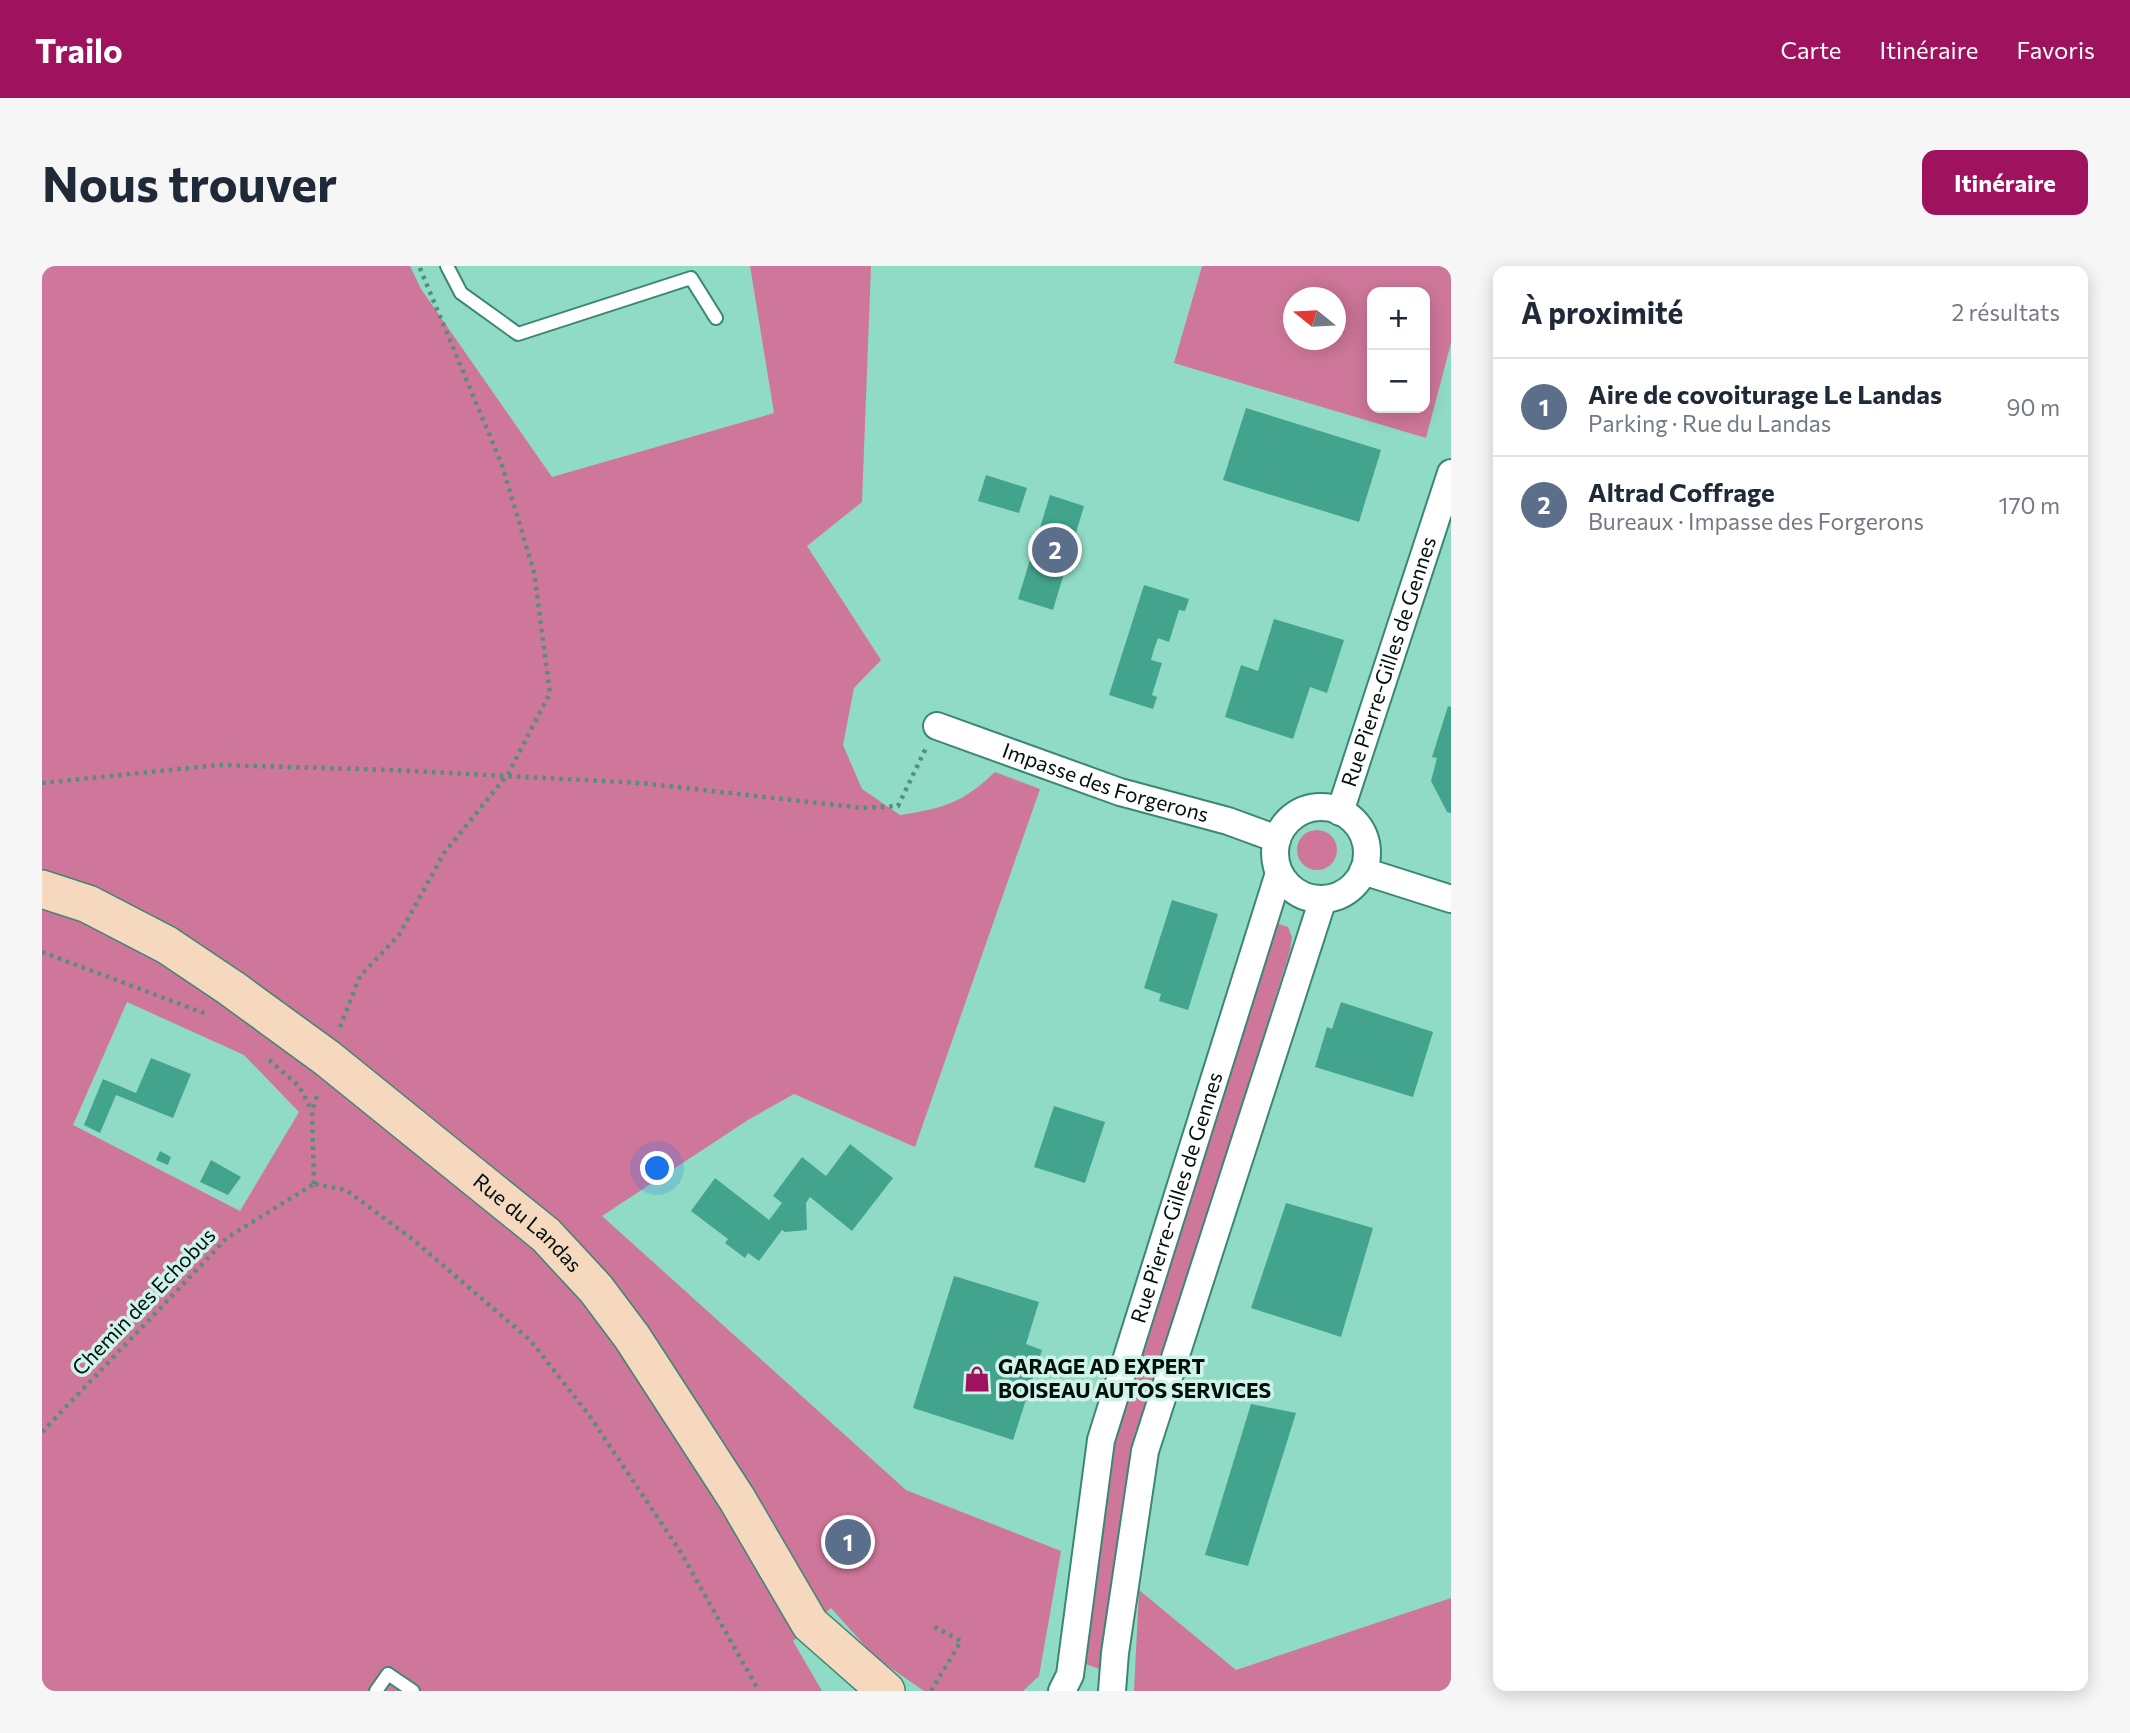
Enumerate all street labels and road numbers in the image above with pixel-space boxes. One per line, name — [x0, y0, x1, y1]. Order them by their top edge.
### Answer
street label: Rue Pierre-Gilles de Gennes — [1335, 533, 1440, 790]
street label: Impasse des Forgerons — [999, 737, 1212, 826]
street label: Rue Pierre-Gilles de Gennes — [1125, 1069, 1227, 1326]
street label: Rue du Landas — [469, 1167, 588, 1276]
street label: Chemin des Echobus — [66, 1222, 220, 1380]

